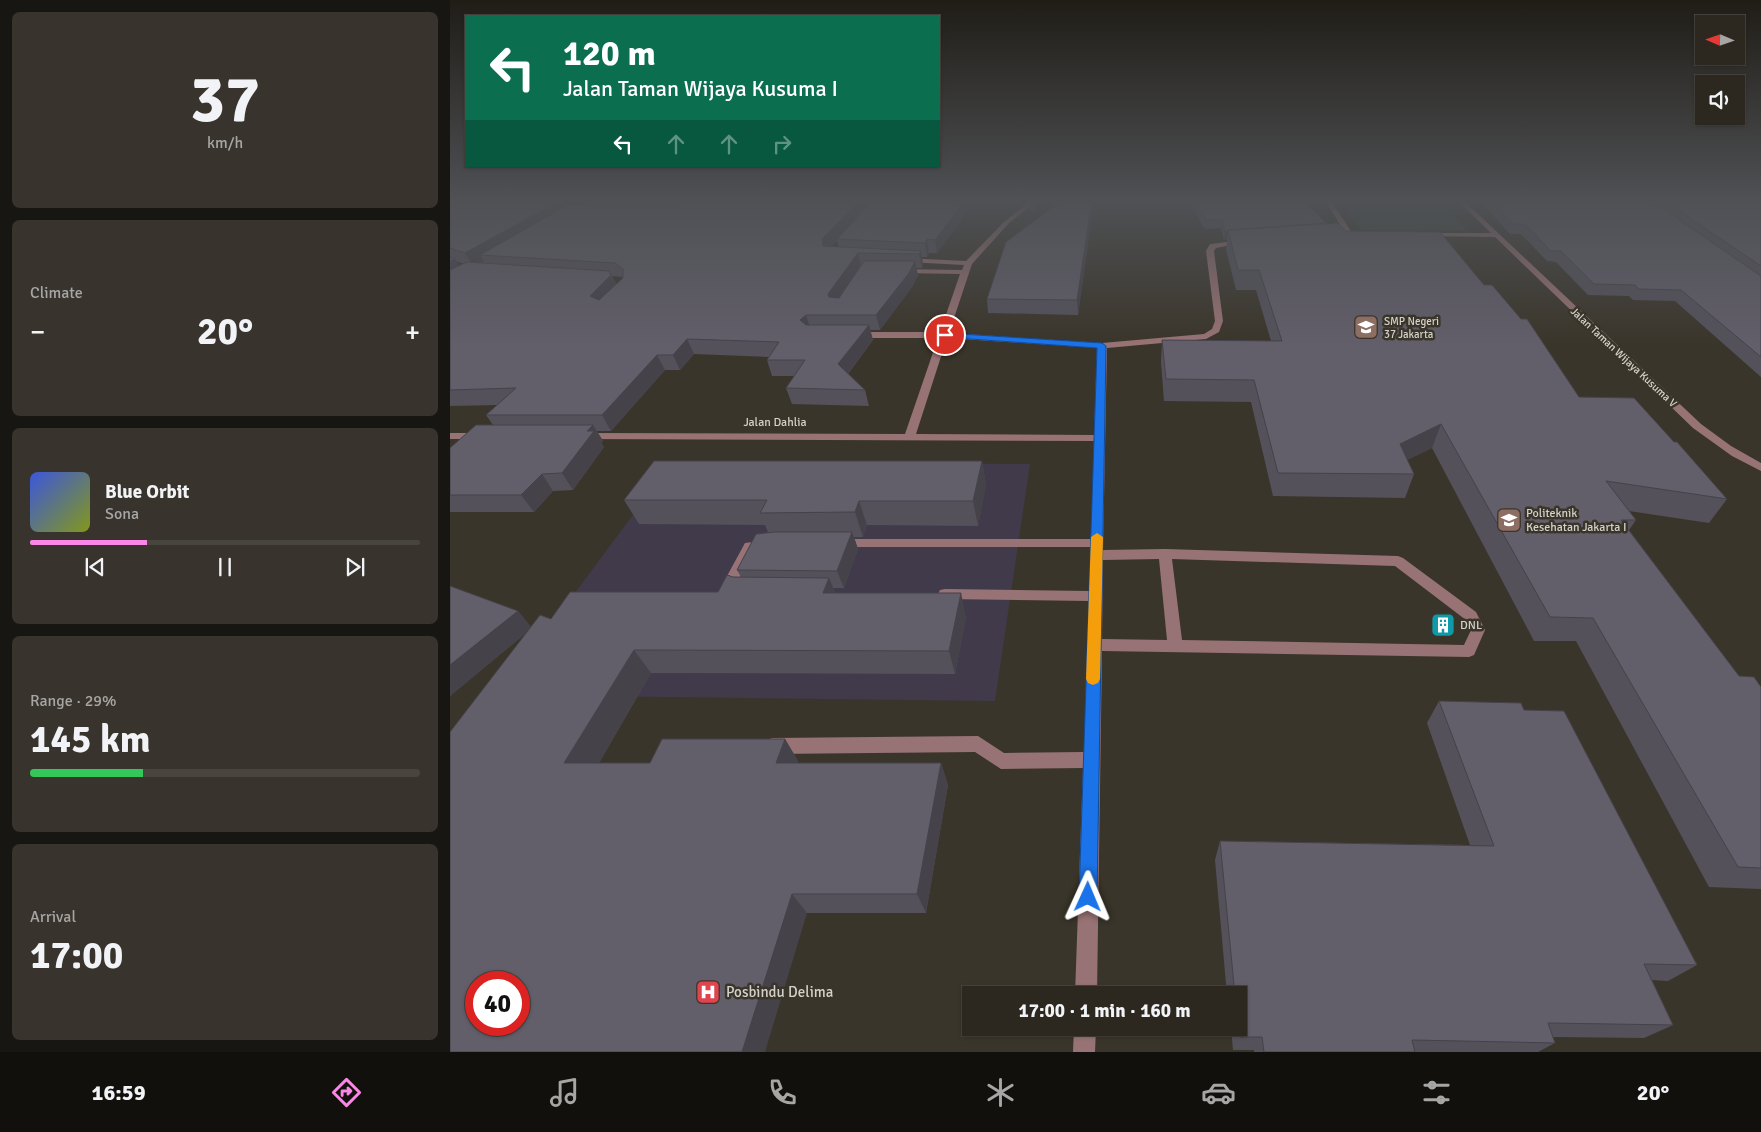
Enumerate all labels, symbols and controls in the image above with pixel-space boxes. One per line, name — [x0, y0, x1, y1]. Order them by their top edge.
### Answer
north arrow — [1695, 15, 1745, 65]
map controls — [1695, 15, 1745, 125]
text: 120 m — [563, 32, 656, 75]
icon: left — [480, 35, 545, 100]
text: 37 — [190, 60, 260, 140]
text: Jalan Taman Wijaya Kusuma I — [563, 75, 838, 102]
button: sound — [1695, 75, 1745, 125]
icon: left — [609, 130, 637, 158]
icon: ahead — [662, 130, 690, 158]
icon: ahead — [715, 130, 743, 158]
icon: right — [768, 130, 796, 158]
text: km/h — [207, 133, 243, 153]
text: Climate — [30, 283, 83, 303]
street label: Jalan Taman Wijaya Kusuma V — [1568, 305, 1680, 411]
text: 20° — [197, 308, 253, 355]
pin — [924, 314, 966, 356]
school or university icon: SMP Negeri 37 Jakarta — [1353, 314, 1379, 340]
text: − — [30, 315, 45, 349]
text: + — [405, 315, 420, 349]
place label: SMP Negeri 37 Jakarta — [1384, 315, 1439, 341]
icon: arrive — [931, 321, 959, 349]
street label: Jalan Dahlia — [743, 415, 807, 430]
text: Blue Orbit — [105, 480, 189, 504]
text: Sona — [105, 504, 139, 524]
place label: Politeknik Kesehatan Jakarta I — [1526, 506, 1627, 535]
school or university icon: Politeknik Kesehatan Jakarta I — [1496, 507, 1522, 533]
icon: previous — [81, 553, 109, 581]
icon: pause — [211, 553, 239, 581]
icon: next — [341, 553, 369, 581]
building icon: DNL — [1430, 612, 1456, 638]
place label: DNL — [1460, 618, 1482, 633]
text: Range · 29% — [30, 691, 116, 711]
text: 145 km — [30, 716, 151, 763]
position arrow — [1061, 870, 1113, 922]
text: Arrival — [30, 907, 76, 927]
text: 17:00 — [30, 932, 123, 979]
speed limit sign: 40 — [465, 971, 530, 1036]
hospital icon: Posbindu Delima — [695, 979, 721, 1005]
place label: Posbindu Delima — [726, 983, 833, 1001]
text: 17:00 · 1 min · 160 m — [1018, 999, 1191, 1023]
icon: directions — [329, 1075, 364, 1110]
icon: music — [547, 1075, 582, 1110]
icon: phone — [765, 1075, 800, 1110]
icon: climate — [983, 1075, 1018, 1110]
icon: car — [1201, 1075, 1236, 1110]
icon: filters — [1419, 1075, 1454, 1110]
text: 16:59 — [92, 1079, 146, 1106]
text: 20° — [1637, 1079, 1669, 1106]

